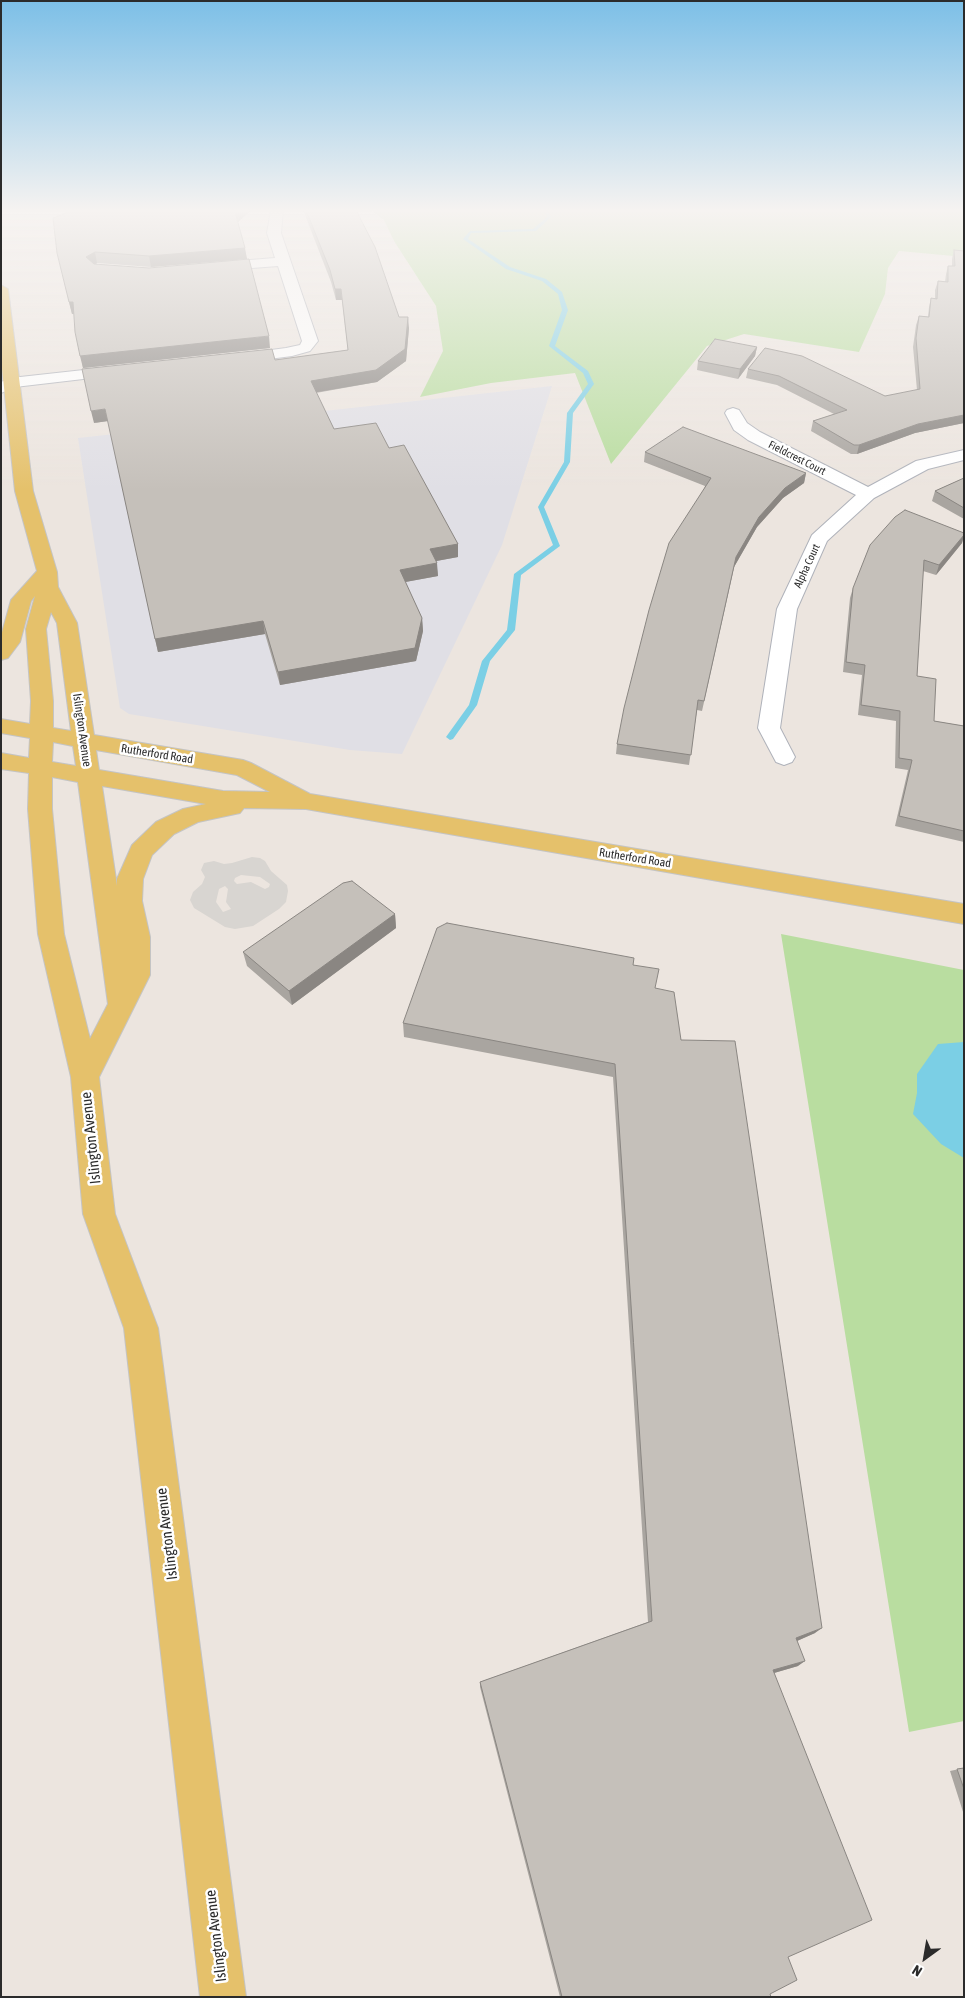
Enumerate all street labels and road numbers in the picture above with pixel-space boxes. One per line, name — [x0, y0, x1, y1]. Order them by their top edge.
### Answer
street label: Fieldcrest Court — [766, 438, 828, 478]
street label: Alpha Court — [791, 542, 823, 590]
street label: Islington Avenue — [70, 692, 94, 768]
street label: Rutherford Road — [120, 741, 194, 767]
street label: Rutherford Road — [598, 845, 672, 871]
street label: Islington Avenue — [77, 1091, 105, 1185]
street label: Islington Avenue — [152, 1487, 182, 1581]
street label: Islington Avenue — [201, 1889, 231, 1983]

